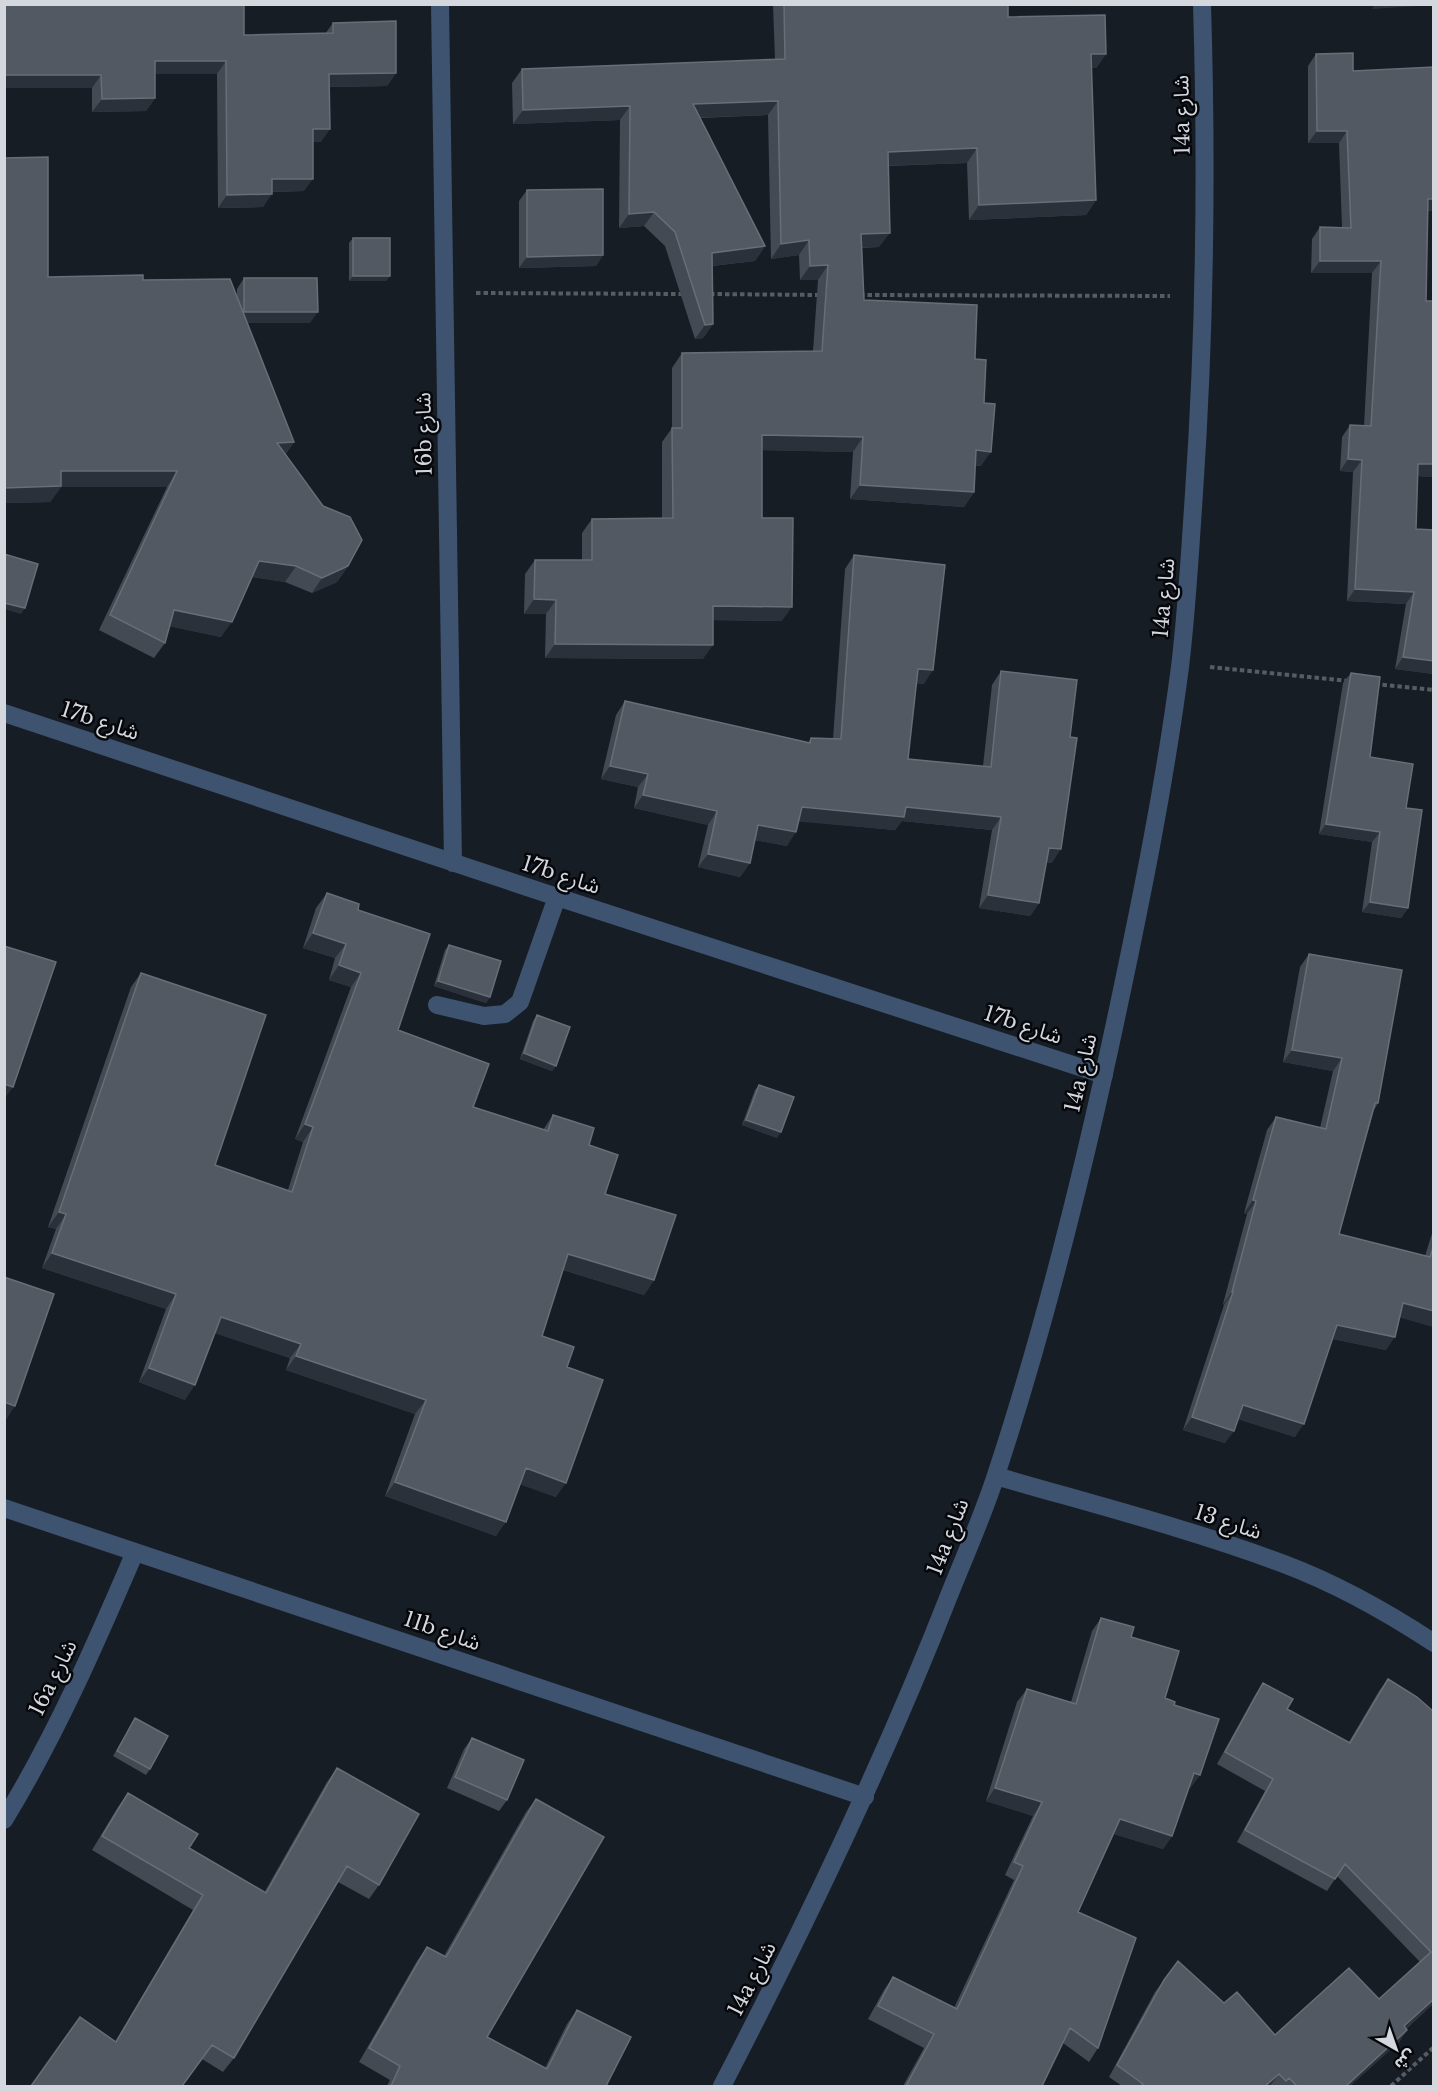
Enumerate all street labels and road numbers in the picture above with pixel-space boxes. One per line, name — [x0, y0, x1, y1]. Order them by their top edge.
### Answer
street label: 14a شارع — [1168, 75, 1198, 155]
street label: 16b شارع — [410, 392, 440, 476]
street label: 14a شارع — [1148, 557, 1182, 639]
street label: 17b شارع — [57, 696, 142, 748]
street label: 17b شارع — [518, 850, 603, 902]
street label: 17b شارع — [980, 1000, 1065, 1052]
street label: 14a شارع — [1059, 1031, 1105, 1115]
street label: 14a شارع — [922, 1495, 976, 1580]
street label: شارع 13 — [1190, 1499, 1265, 1547]
street label: 11b شارع — [400, 1606, 484, 1658]
street label: 16a شارع — [24, 1636, 84, 1721]
street label: 14a شارع — [722, 1937, 784, 2021]

